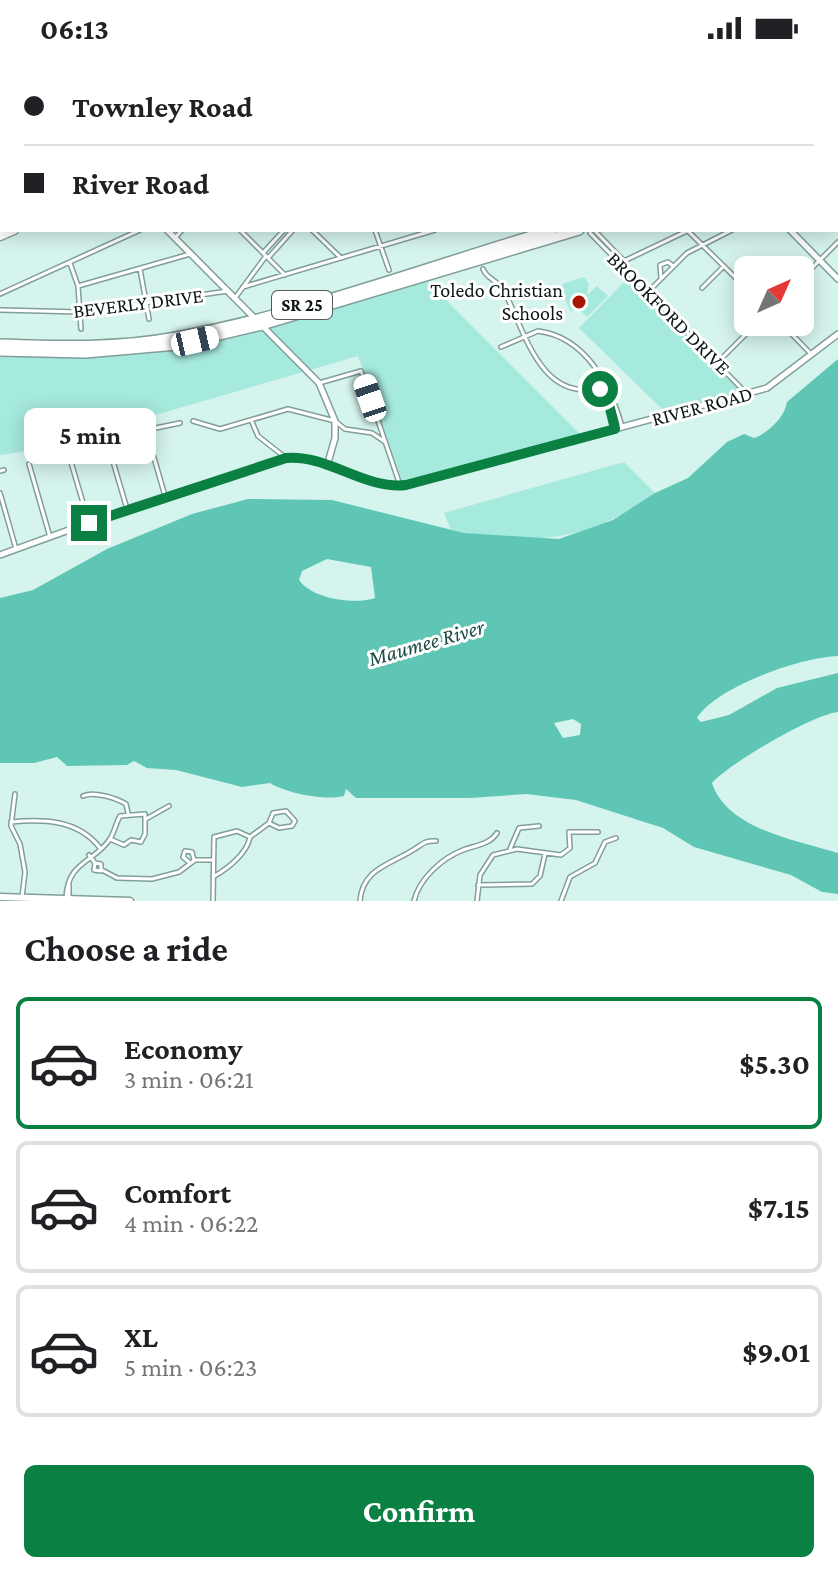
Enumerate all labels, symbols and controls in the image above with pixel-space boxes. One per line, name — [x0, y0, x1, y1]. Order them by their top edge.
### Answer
text: 06:13 — [40, 12, 109, 45]
text: Townley Road — [72, 90, 253, 123]
text: River Road — [72, 167, 209, 200]
street label: BROOKFORD DRIVE — [603, 247, 735, 379]
north arrow — [734, 256, 814, 336]
map controls — [734, 256, 814, 336]
place label: Toledo Christian Schools — [430, 279, 563, 324]
street label: BEVERLY DRIVE — [72, 284, 204, 322]
road number: SR 25 — [272, 291, 332, 319]
marker: Toledo Christian Schools — [570, 293, 588, 311]
car — [169, 324, 221, 358]
car — [351, 371, 389, 425]
route start — [582, 371, 618, 407]
street label: RIVER ROAD — [649, 382, 755, 430]
callout: 5 min — [23, 407, 155, 463]
text: 5 min — [59, 421, 121, 450]
route end — [71, 505, 107, 541]
water label: Maumee River — [364, 614, 488, 671]
text: Choose a ride — [24, 929, 228, 969]
icon: car — [28, 1027, 100, 1099]
text: Economy — [124, 1032, 243, 1065]
text: $5.30 — [739, 1047, 810, 1080]
text: 3 min · 06:21 — [124, 1065, 254, 1094]
icon: car — [28, 1171, 100, 1243]
text: Comfort — [124, 1176, 231, 1209]
text: $7.15 — [748, 1191, 810, 1224]
text: 4 min · 06:22 — [124, 1209, 258, 1238]
icon: car — [28, 1315, 100, 1387]
text: XL — [124, 1320, 158, 1353]
text: $9.01 — [742, 1335, 810, 1368]
text: 5 min · 06:23 — [124, 1353, 257, 1382]
button: Confirm — [24, 1465, 814, 1557]

